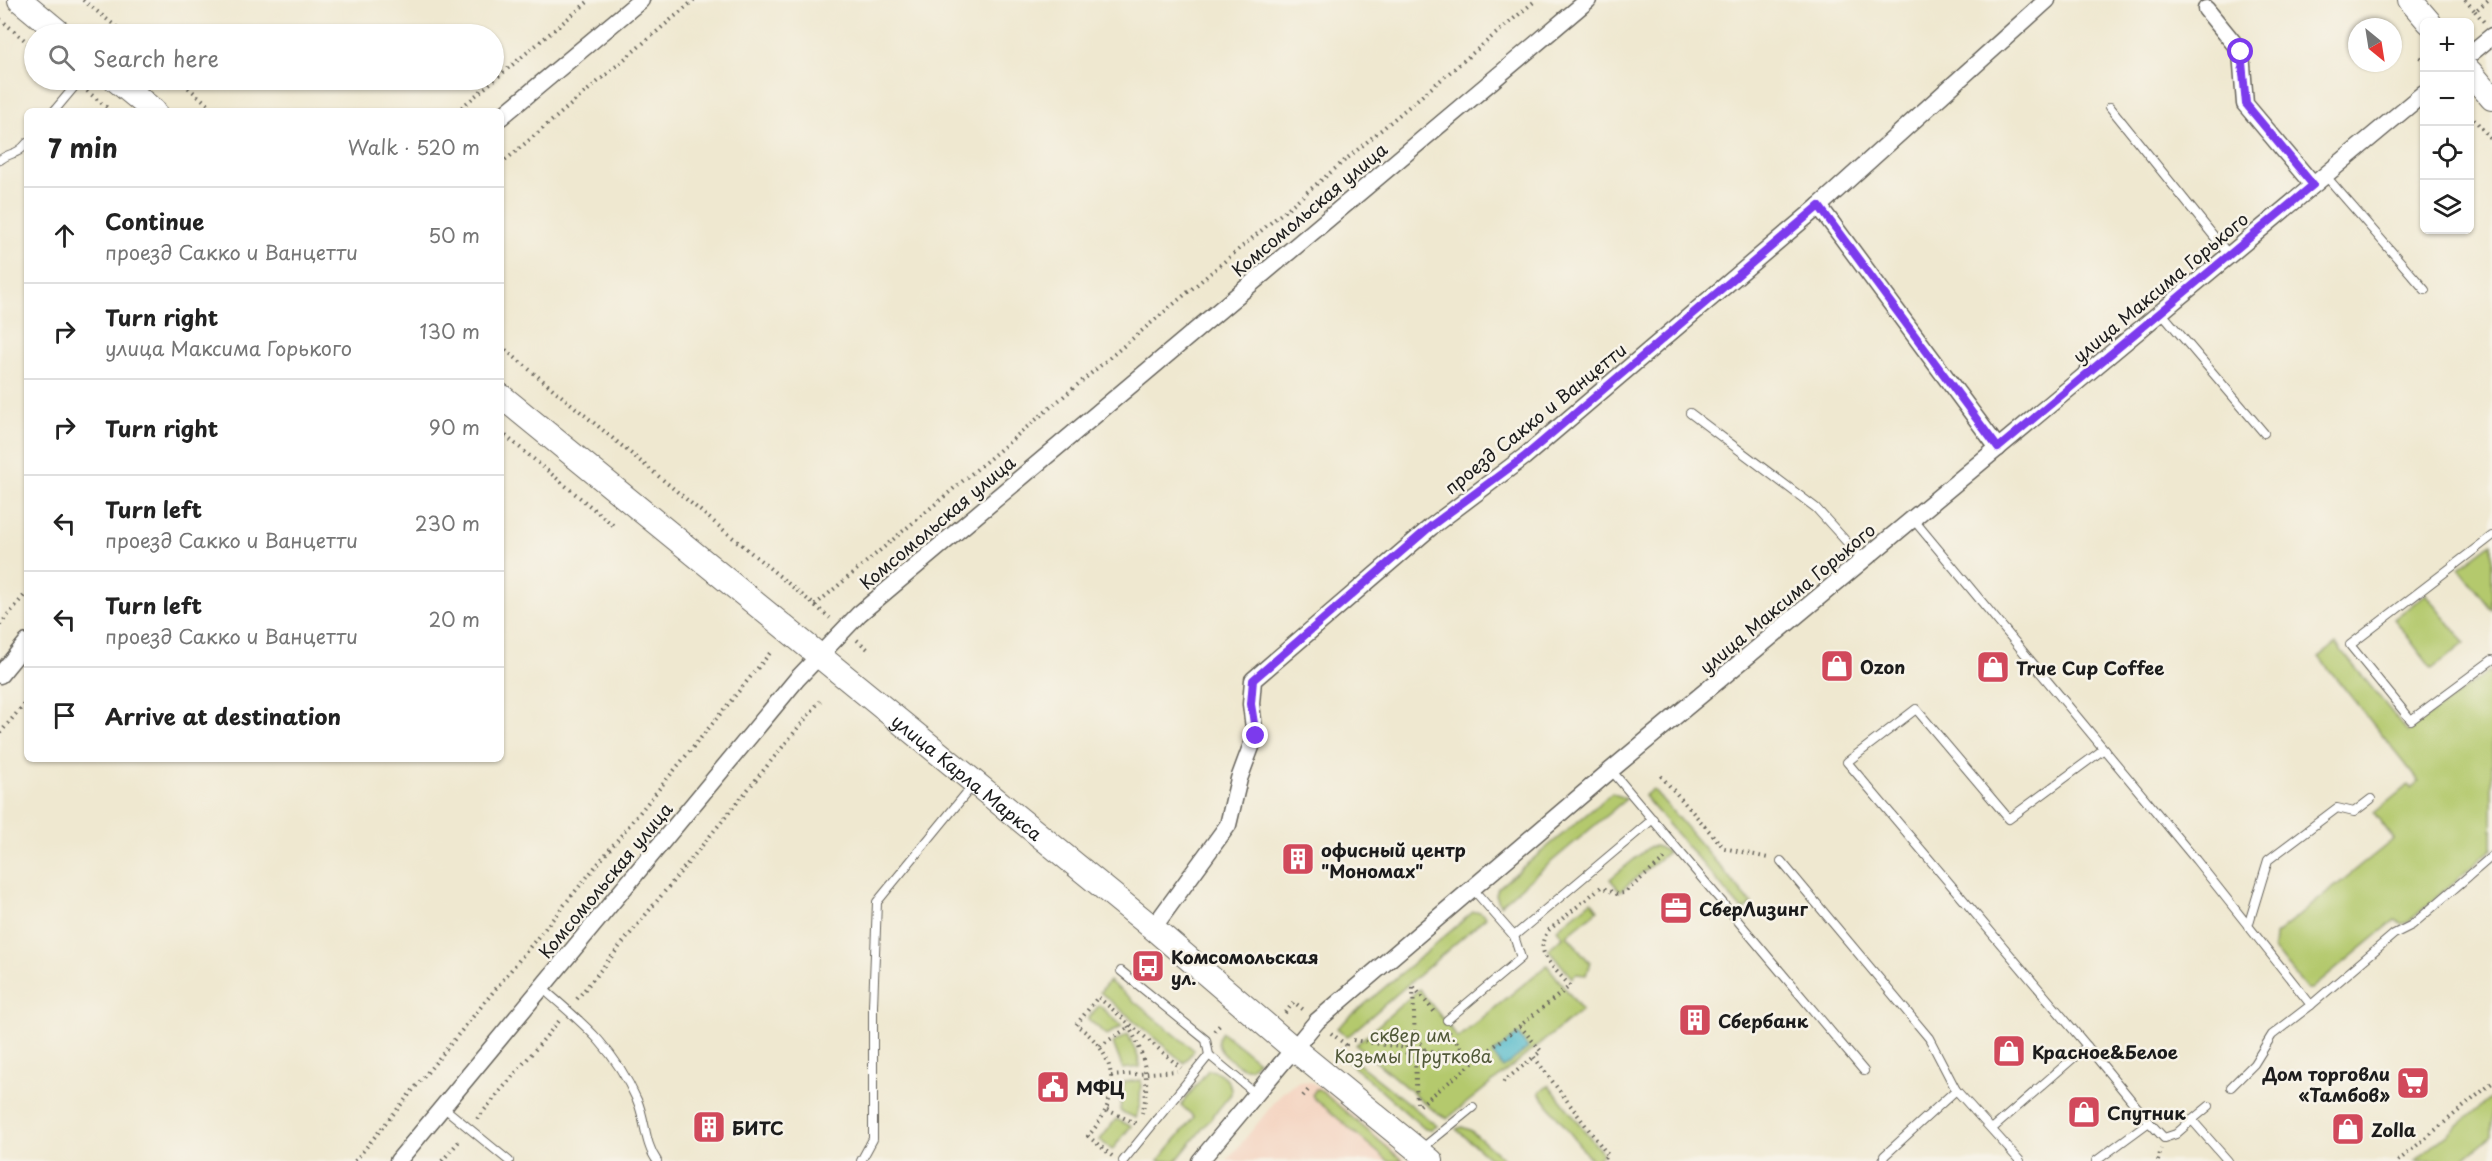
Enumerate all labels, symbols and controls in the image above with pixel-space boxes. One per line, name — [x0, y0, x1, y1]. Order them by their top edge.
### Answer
north arrow — [2348, 18, 2402, 72]
map controls — [2420, 18, 2474, 234]
button: + — [2420, 18, 2474, 72]
search box — [24, 24, 504, 90]
route start — [2227, 38, 2253, 64]
icon: search — [45, 41, 78, 74]
text: Search here — [93, 41, 219, 74]
button: − — [2420, 72, 2474, 126]
button: locate — [2420, 126, 2474, 180]
text: 7 min — [48, 128, 118, 167]
text: Walk · 520 m — [348, 132, 480, 162]
street label: Комсомольская улица — [1225, 135, 1393, 282]
button: layers — [2420, 180, 2474, 234]
text: Continue — [105, 204, 204, 237]
street label: улица Максима Горького — [2066, 205, 2254, 369]
icon: ahead — [48, 219, 81, 252]
text: 50 m — [428, 220, 480, 250]
text: проезд Сакко и Ванцетти — [105, 237, 358, 267]
text: Turn right — [105, 300, 218, 333]
icon: right — [48, 315, 81, 348]
text: 130 m — [420, 316, 480, 346]
text: улица Максима Горького — [105, 333, 352, 363]
street label: проезд Сакко и Ванцетти — [1438, 336, 1632, 500]
icon: right — [48, 411, 81, 444]
text: Turn right — [105, 411, 218, 444]
text: 90 m — [429, 412, 480, 442]
street label: Комсомольская улица — [853, 448, 1021, 595]
text: Turn left — [105, 492, 202, 525]
icon: left — [48, 507, 81, 540]
text: 230 m — [415, 508, 480, 538]
street label: улица Максима Горького — [1693, 516, 1881, 680]
text: проезд Сакко и Ванцетти — [105, 525, 358, 555]
text: Turn left — [105, 588, 202, 621]
icon: left — [48, 603, 81, 636]
text: 20 m — [428, 604, 480, 634]
text: проезд Сакко и Ванцетти — [105, 621, 358, 651]
shop icon: Ozon — [1819, 648, 1855, 684]
shop icon: True Cup Coffee — [1975, 649, 2011, 685]
place label: Ozon — [1860, 653, 1905, 680]
place label: True Cup Coffee — [2016, 654, 2164, 681]
icon: arrive — [48, 699, 81, 732]
text: Arrive at destination — [105, 699, 341, 732]
street label: улица Карла Маркса — [886, 707, 1049, 847]
route end — [1242, 722, 1268, 748]
street label: Комсомольская улица — [532, 796, 679, 964]
place label: офисный центр "Мономах" — [1321, 836, 1466, 884]
building icon: офисный центр "Мономах" — [1280, 841, 1316, 877]
office icon: СберЛизинг — [1658, 890, 1694, 926]
place label: СберЛизинг — [1699, 895, 1808, 922]
place label: Комсомольская ул. — [1171, 943, 1319, 991]
bus stop icon: Комсомольская ул. — [1130, 948, 1166, 984]
building icon: Сбербанк — [1677, 1002, 1713, 1038]
place label: Сбербанк — [1718, 1007, 1809, 1034]
park label: сквер им. Козьмы Пруткова — [1334, 1021, 1493, 1069]
shop icon: Красное&Белое — [1991, 1033, 2027, 1069]
place label: Красное&Белое — [2032, 1038, 2178, 1065]
place label: Дом торговли «Тамбов» — [2262, 1060, 2390, 1108]
supermarket icon: Дом торговли «Тамбов» — [2395, 1065, 2431, 1101]
public building icon: МФЦ — [1035, 1069, 1071, 1105]
place label: МФЦ — [1076, 1074, 1125, 1101]
shop icon: Спутник — [2066, 1094, 2102, 1130]
place label: Спутник — [2107, 1099, 2186, 1126]
building icon: БИТС — [691, 1109, 727, 1145]
shop icon: Zolla — [2330, 1111, 2366, 1147]
place label: БИТС — [732, 1114, 784, 1141]
place label: Zolla — [2371, 1116, 2416, 1143]

